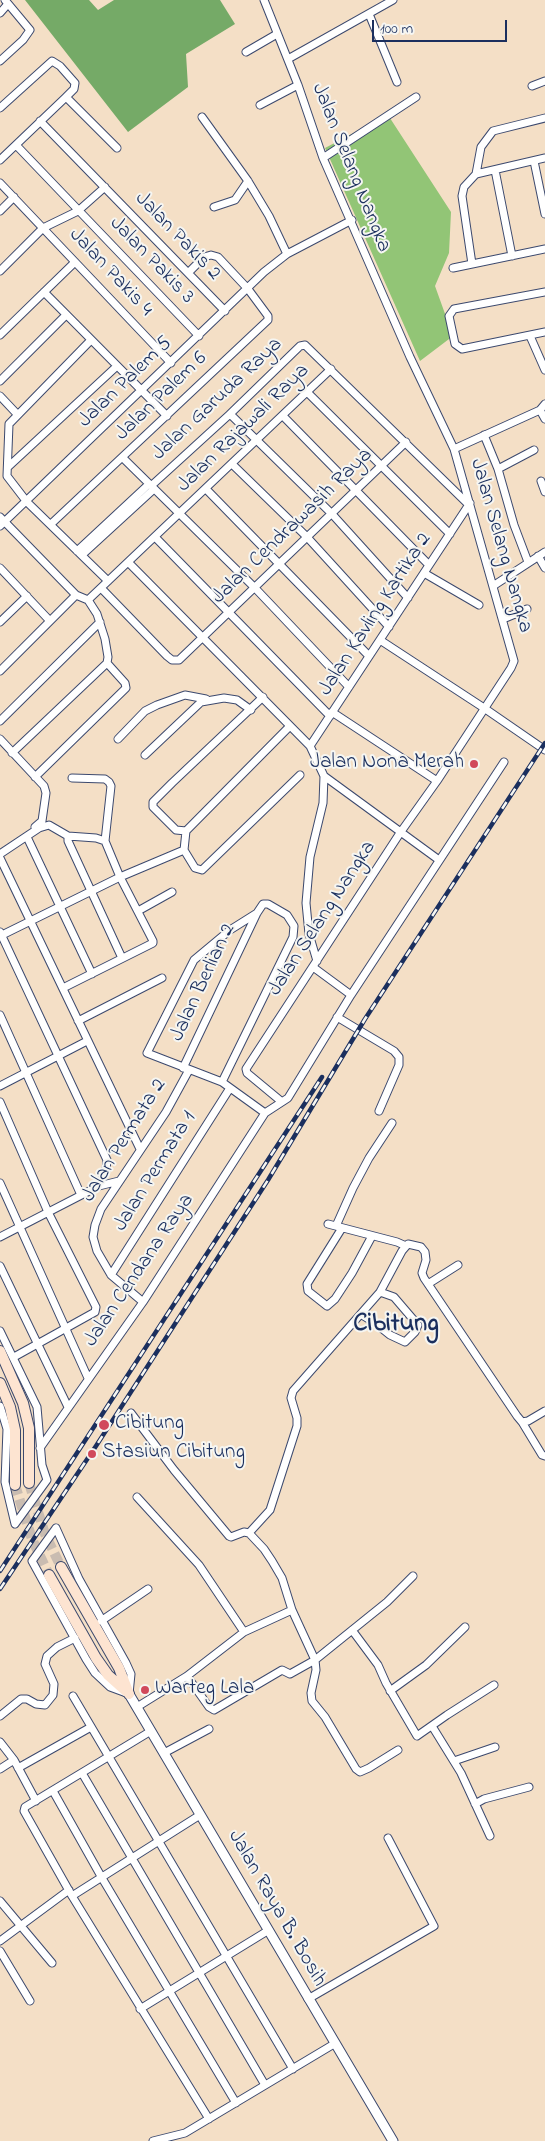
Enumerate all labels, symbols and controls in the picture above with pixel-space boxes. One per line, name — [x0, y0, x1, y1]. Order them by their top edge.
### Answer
scale bar — [375, 10, 510, 42]
text: 100 m — [380, 18, 413, 40]
street label: Jalan Selang Nangka — [305, 80, 395, 256]
street label: Jalan Pakis 2 — [128, 187, 226, 287]
street label: Jalan Pakis 3 — [103, 212, 199, 310]
street label: Jalan Pakis 4 — [63, 223, 157, 323]
street label: Jalan Palem 5 — [74, 332, 178, 434]
street label: Jalan Garuda Raya — [147, 333, 289, 467]
street label: Jalan Palem 6 — [111, 347, 213, 447]
street label: Jalan Rajawali Raya — [173, 359, 315, 499]
street label: Jalan Cendrawasih Raya — [207, 444, 379, 610]
street label: Jalan Selang Nangka — [463, 456, 537, 636]
street label: Jalan Kavling Kartika 2 — [314, 529, 438, 701]
place label: Jalan Nona Merah — [310, 751, 464, 777]
marker: Jalan Nona Merah — [468, 758, 480, 770]
street label: Jalan Selang Nangka — [263, 837, 383, 1001]
street label: Jalan Berlian 2 — [166, 920, 242, 1046]
street label: Jalan Permata 2 — [77, 1075, 173, 1207]
street label: Jalan Permata 1 — [109, 1107, 203, 1237]
street label: Jalan Cendana Raya — [79, 1190, 201, 1352]
district label: Cibitung — [353, 1310, 439, 1342]
place label: Cibitung — [115, 1412, 184, 1438]
marker: Cibitung — [97, 1418, 111, 1432]
place label: Stasiun Cibitung — [102, 1441, 245, 1467]
marker: Stasiun Cibitung — [86, 1448, 98, 1460]
place label: Warteg Lala — [155, 1677, 254, 1703]
marker: Warteg Lala — [139, 1684, 151, 1696]
street label: Jalan Raya B. Bosih — [221, 1826, 331, 1992]

